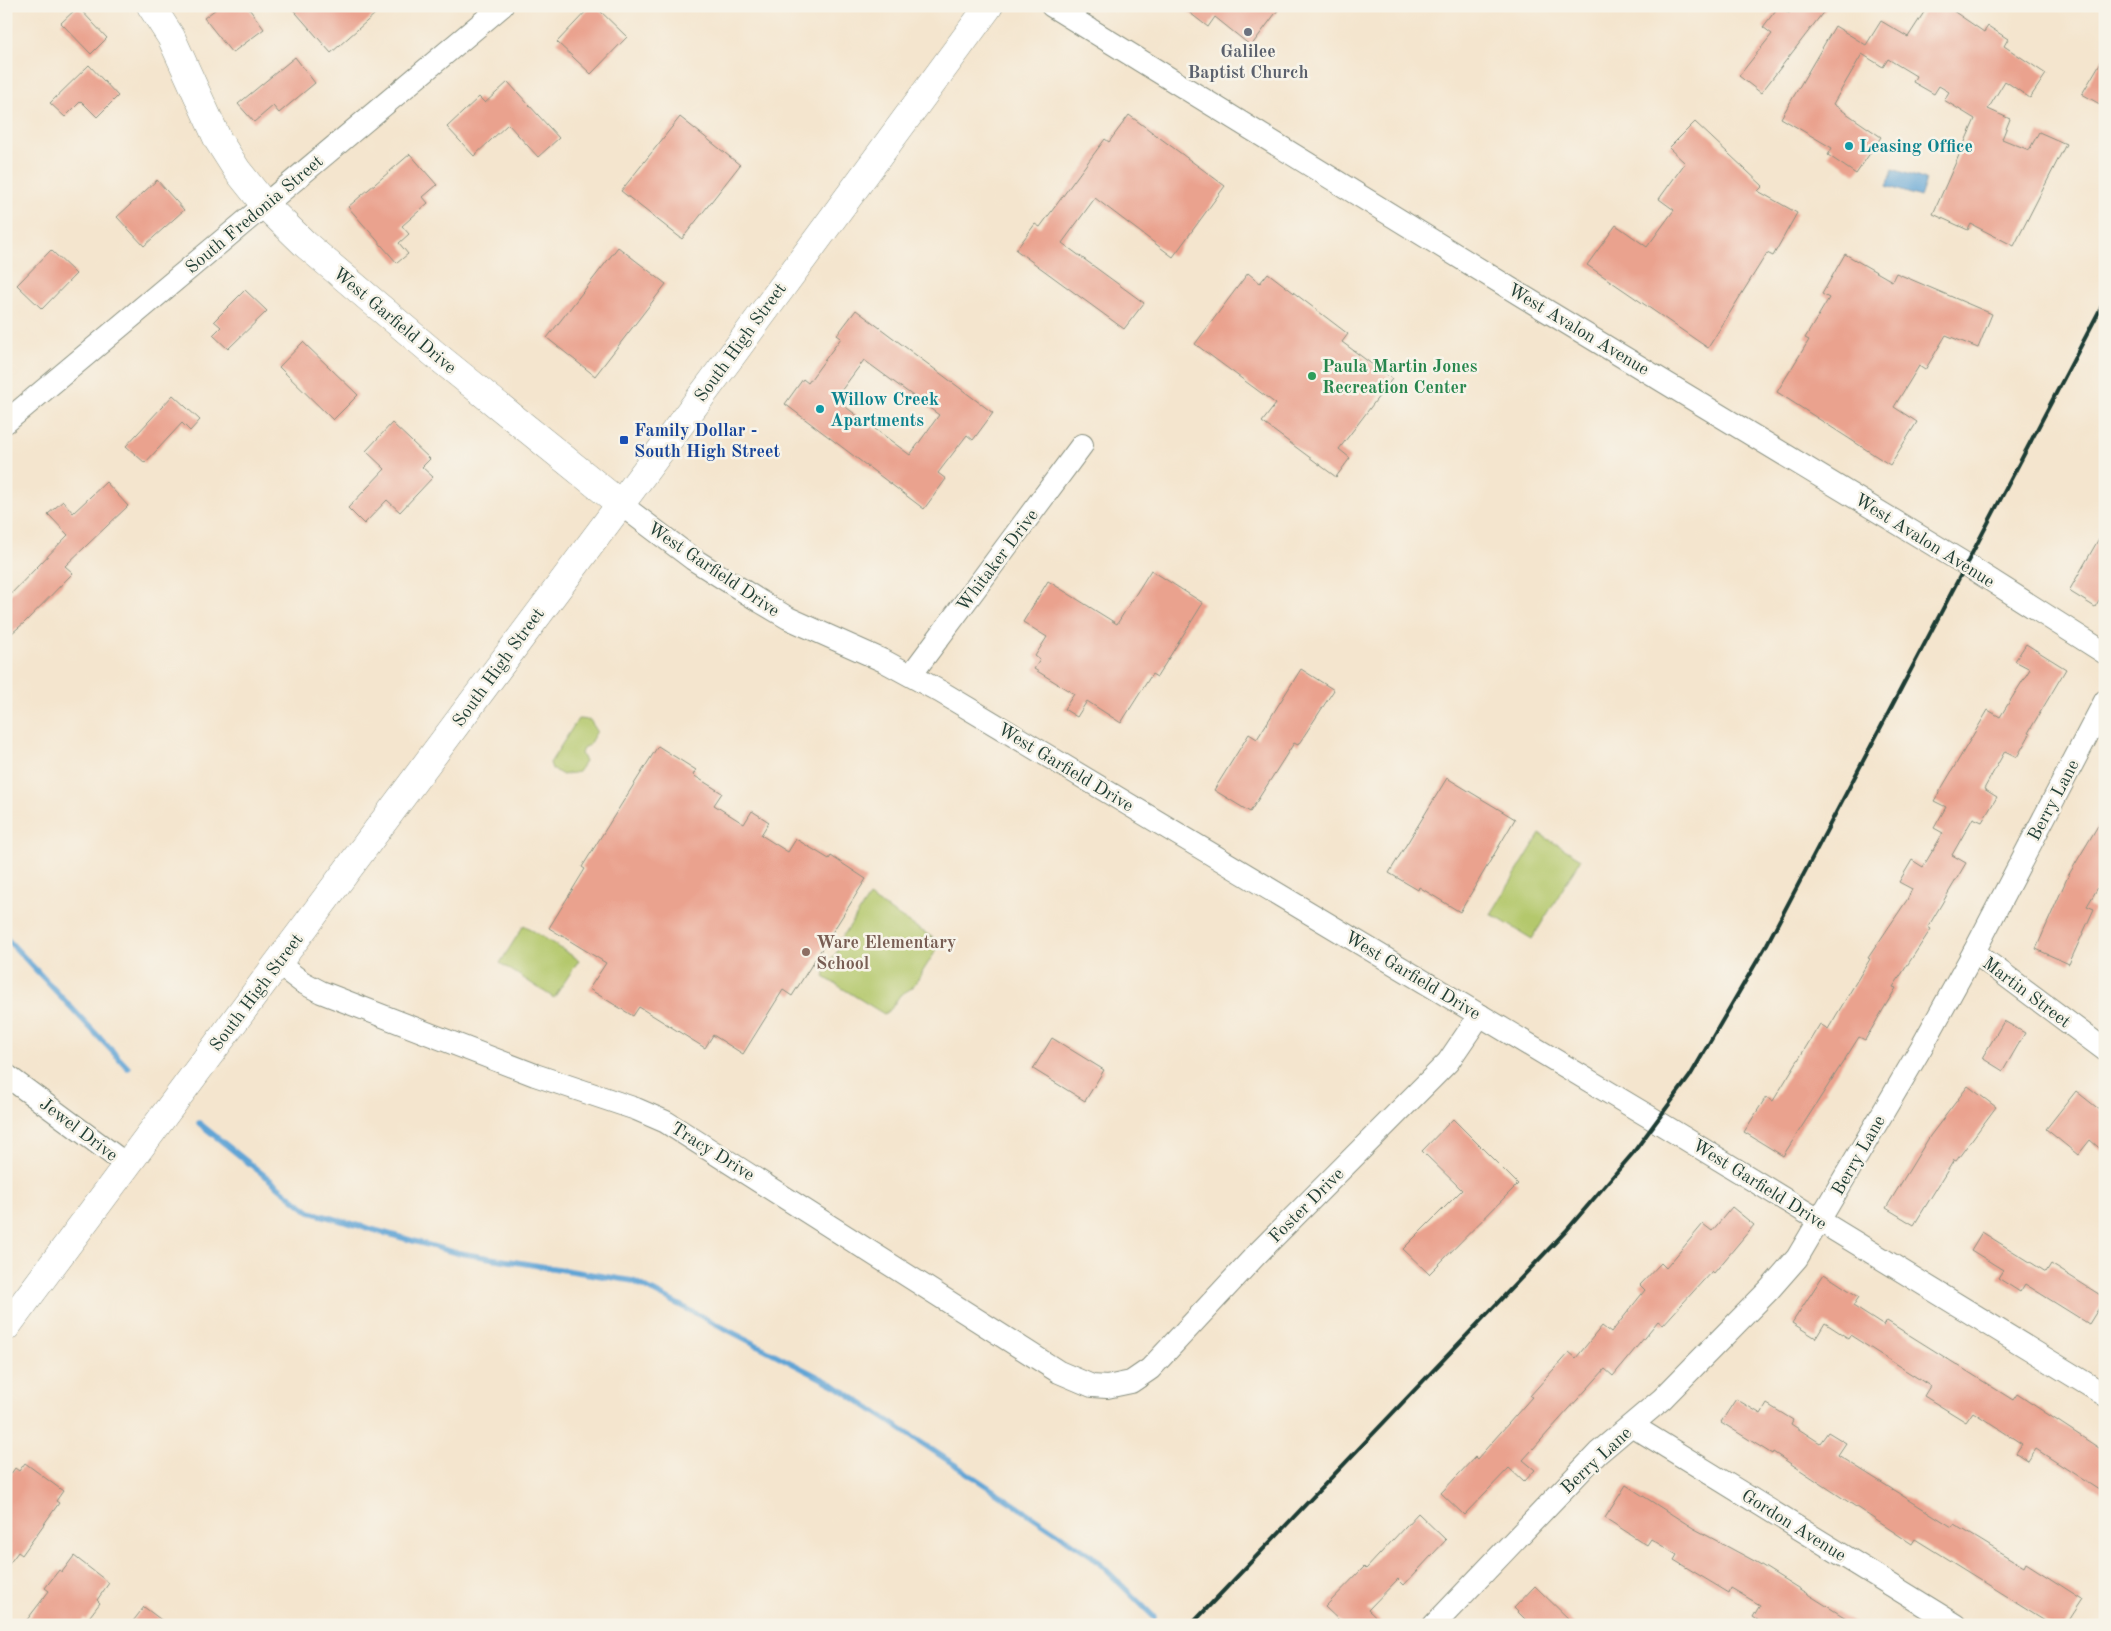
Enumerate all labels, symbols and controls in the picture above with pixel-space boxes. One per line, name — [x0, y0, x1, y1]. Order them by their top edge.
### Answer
marker: Galilee Baptist Church — [1242, 26, 1254, 38]
place label: Galilee Baptist Church — [1187, 43, 1309, 82]
place label: Leasing Office — [1859, 138, 1973, 156]
marker: Leasing Office — [1843, 140, 1855, 152]
street label: South Fredonia Street — [183, 152, 327, 277]
street label: West Garfield Drive — [329, 264, 459, 377]
street label: South High Street — [692, 280, 790, 405]
street label: West Avalon Avenue — [1505, 281, 1652, 379]
place label: Paula Martin Jones Recreation Center — [1322, 358, 1478, 397]
marker: Paula Martin Jones Recreation Center — [1306, 370, 1318, 382]
place label: Willow Creek Apartments — [830, 391, 939, 430]
marker: Willow Creek Apartments — [814, 403, 826, 415]
place label: Family Dollar - South High Street — [634, 422, 781, 461]
marker: Family Dollar - South High Street — [618, 434, 630, 446]
street label: West Avalon Avenue — [1851, 491, 1998, 591]
street label: Whitaker Drive — [954, 506, 1042, 615]
street label: West Garfield Drive — [644, 519, 783, 620]
street label: South High Street — [450, 605, 548, 730]
street label: West Garfield Drive — [995, 720, 1136, 815]
street label: Berry Lane — [2025, 757, 2083, 844]
street label: West Garfield Drive — [1342, 928, 1483, 1023]
street label: South High Street — [207, 930, 307, 1055]
place label: Ware Elementary School — [816, 934, 956, 973]
marker: Ware Elementary School — [800, 946, 812, 958]
street label: Martin Street — [1979, 954, 2074, 1032]
street label: Jewel Drive — [36, 1095, 121, 1165]
street label: Berry Lane — [1829, 1112, 1889, 1199]
street label: Tracy Drive — [668, 1119, 757, 1185]
street label: West Garfield Drive — [1689, 1136, 1830, 1233]
street label: Foster Drive — [1266, 1165, 1348, 1247]
street label: Berry Lane — [1558, 1424, 1635, 1498]
street label: Gordon Avenue — [1738, 1487, 1849, 1565]

